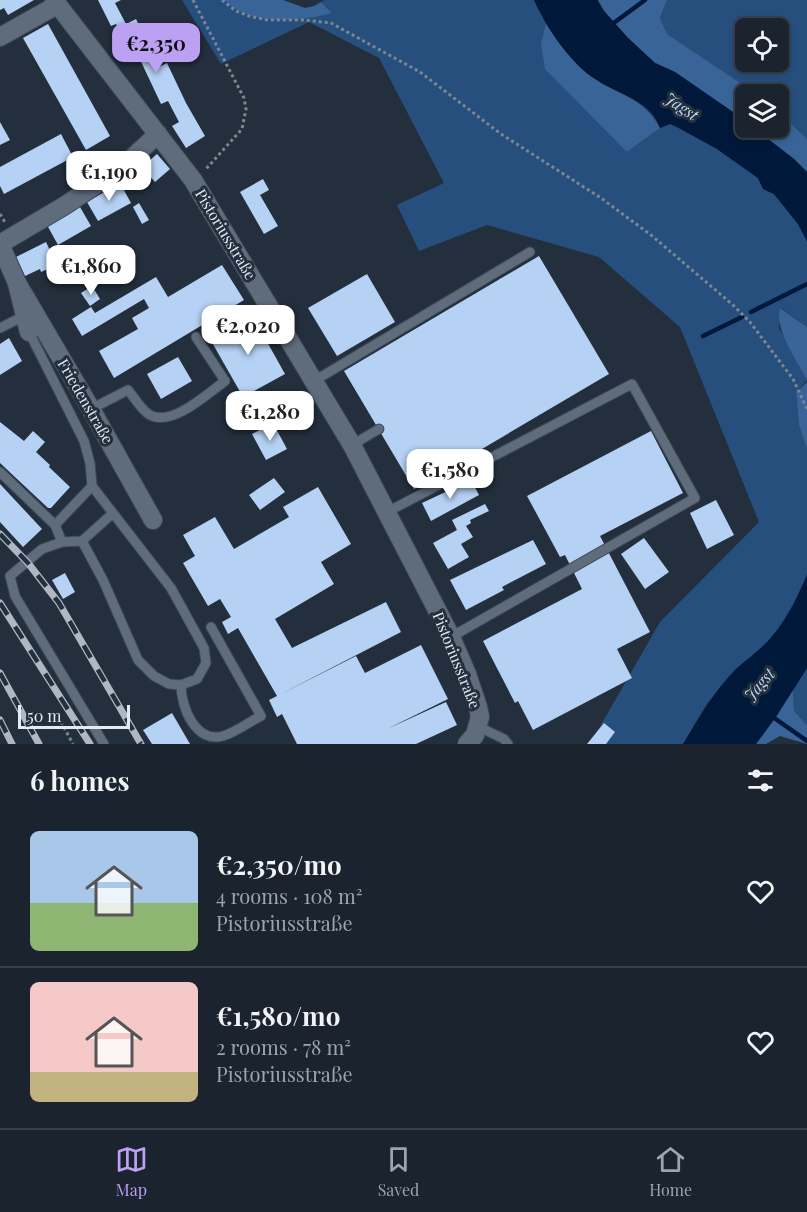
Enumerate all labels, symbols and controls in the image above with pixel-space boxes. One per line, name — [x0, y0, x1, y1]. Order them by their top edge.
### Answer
map controls — [735, 18, 789, 138]
button: locate — [735, 18, 789, 72]
pin: €2,350 — [107, 23, 205, 74]
text: €2,350 — [126, 29, 186, 56]
button: layers — [735, 84, 789, 138]
water label: Jagst — [661, 87, 703, 125]
pin: €1,190 — [60, 151, 158, 202]
text: €1,190 — [80, 157, 138, 184]
street label: Pistoriusstraße — [191, 185, 261, 283]
pin: €1,860 — [42, 245, 140, 296]
text: €1,860 — [60, 251, 122, 278]
pin: €2,020 — [199, 305, 297, 356]
text: €2,020 — [216, 311, 280, 338]
street label: Friedenstraße — [54, 355, 118, 447]
pin: €1,280 — [221, 391, 319, 442]
text: €1,280 — [240, 397, 300, 424]
pin: €1,580 — [401, 449, 499, 500]
text: €1,580 — [421, 455, 479, 482]
street label: Pistoriusstraße — [429, 609, 485, 711]
water label: Jagst — [739, 663, 779, 705]
scale bar — [18, 702, 130, 730]
text: 50 m — [27, 705, 61, 726]
text: 6 homes — [30, 763, 129, 798]
icon: filters — [744, 764, 777, 797]
text: €2,350/mo — [216, 847, 342, 882]
icon: home — [78, 855, 150, 927]
icon: heart — [744, 875, 777, 908]
text: 4 rooms · 108 m² — [216, 882, 363, 909]
text: Pistoriusstraße — [216, 909, 353, 936]
text: €1,580/mo — [216, 998, 340, 1033]
icon: home — [78, 1006, 150, 1078]
icon: heart — [744, 1026, 777, 1059]
text: 2 rooms · 78 m² — [216, 1033, 351, 1060]
text: Pistoriusstraße — [216, 1060, 353, 1087]
tab: Map — [115, 1143, 148, 1200]
tab: Saved — [378, 1143, 419, 1200]
tab: Home — [649, 1143, 692, 1200]

